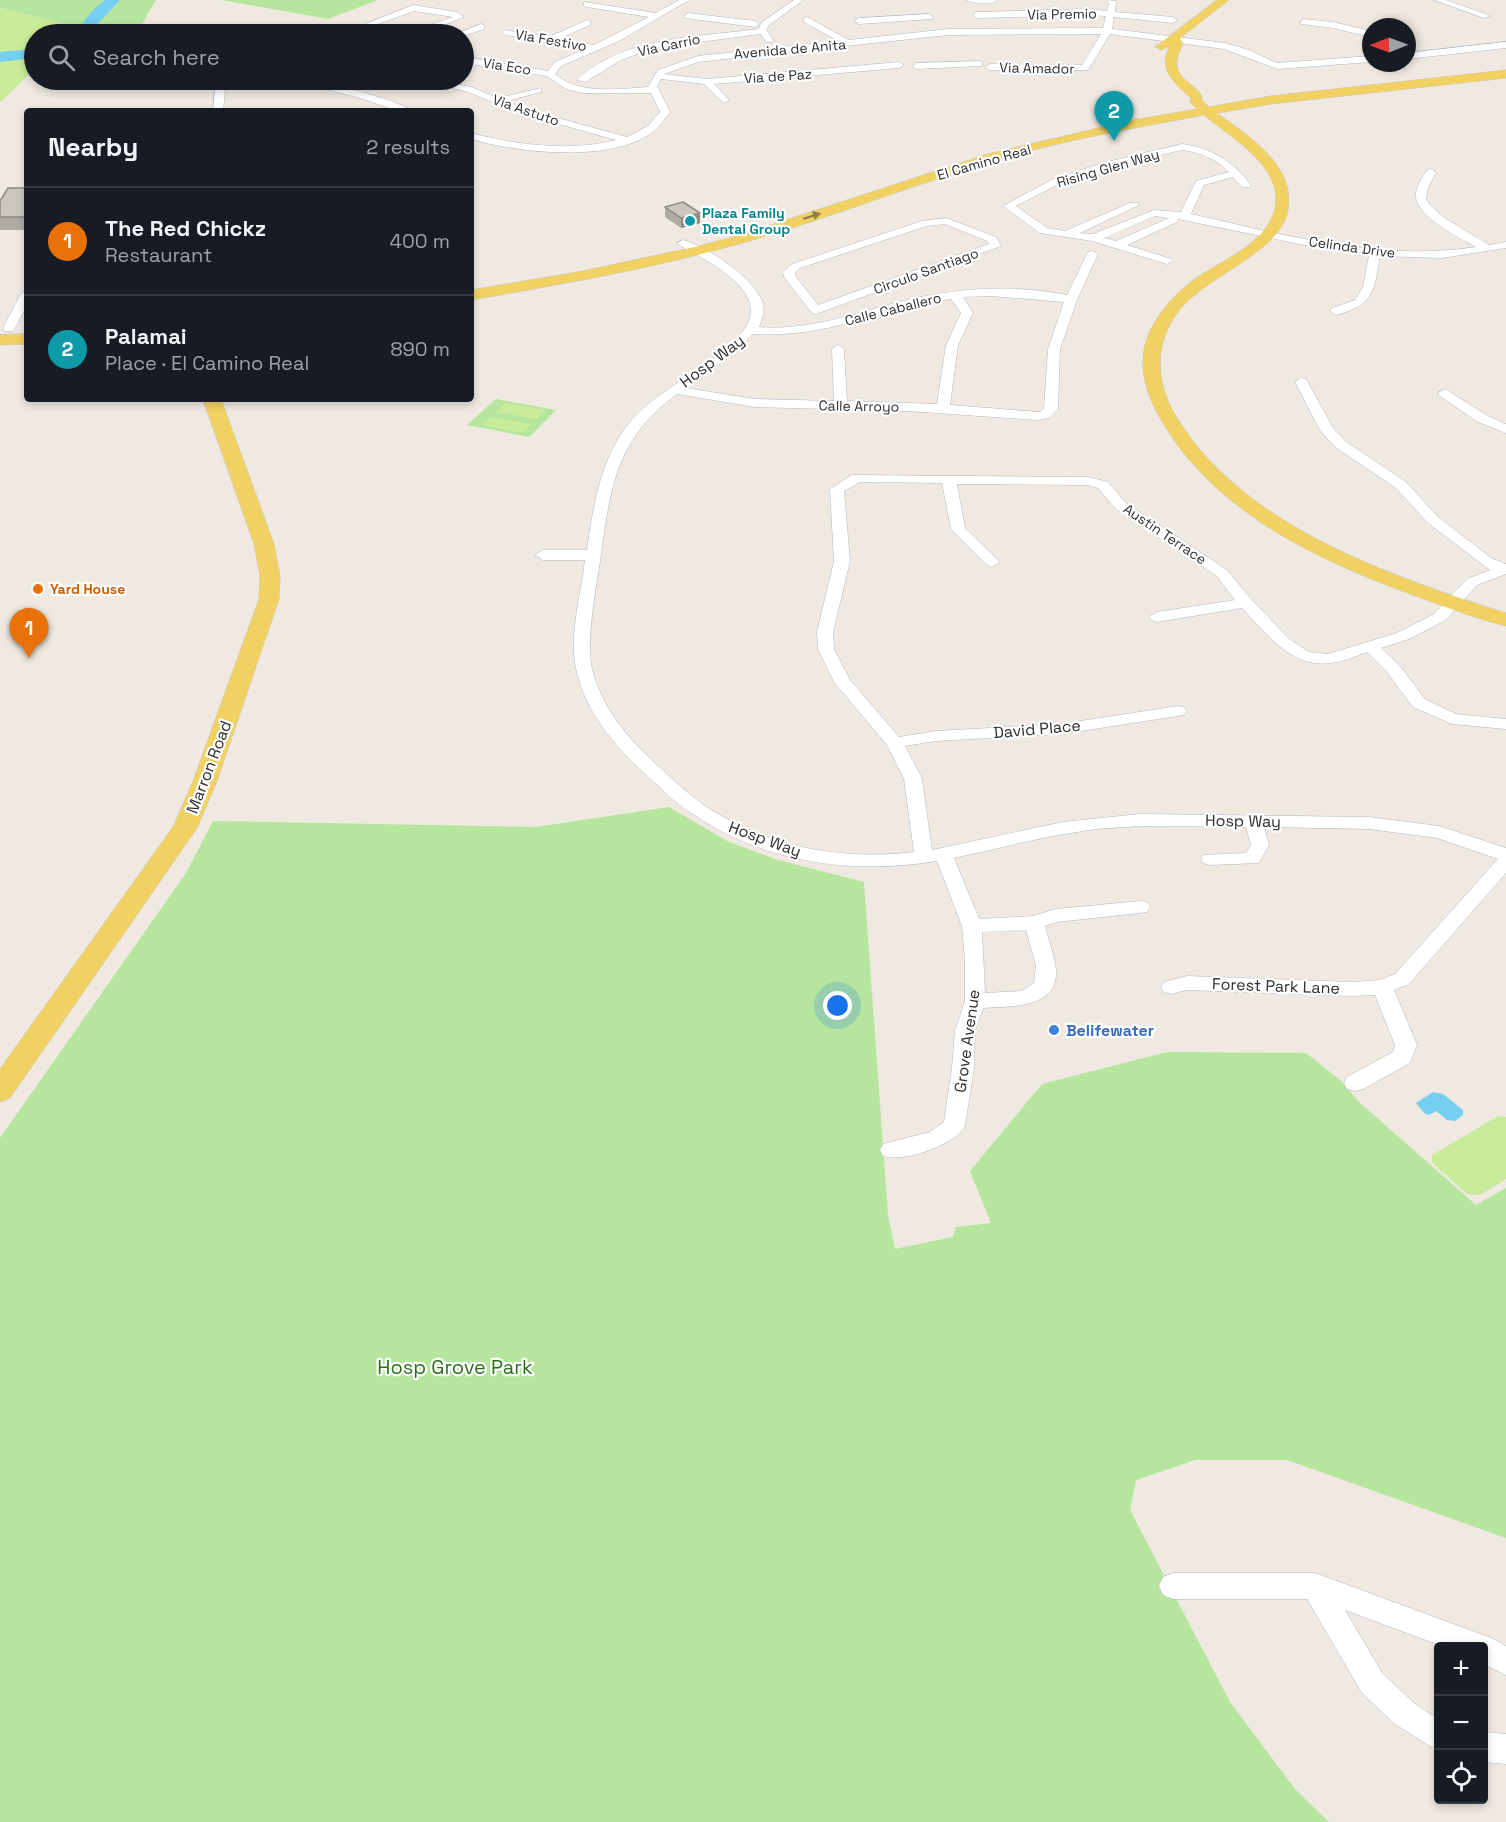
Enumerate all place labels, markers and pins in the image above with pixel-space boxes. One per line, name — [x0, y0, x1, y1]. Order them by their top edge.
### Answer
pin: 2 — [1094, 92, 1134, 141]
place label: Plaza Family Dental Group — [702, 204, 790, 238]
marker: Plaza Family Dental Group — [683, 214, 697, 228]
place label: Yard House — [50, 580, 125, 598]
marker: Yard House — [31, 582, 45, 596]
pin: 1 — [9, 608, 48, 658]
place label: Belifewater — [1066, 1020, 1154, 1041]
marker: Belifewater — [1047, 1023, 1061, 1037]

